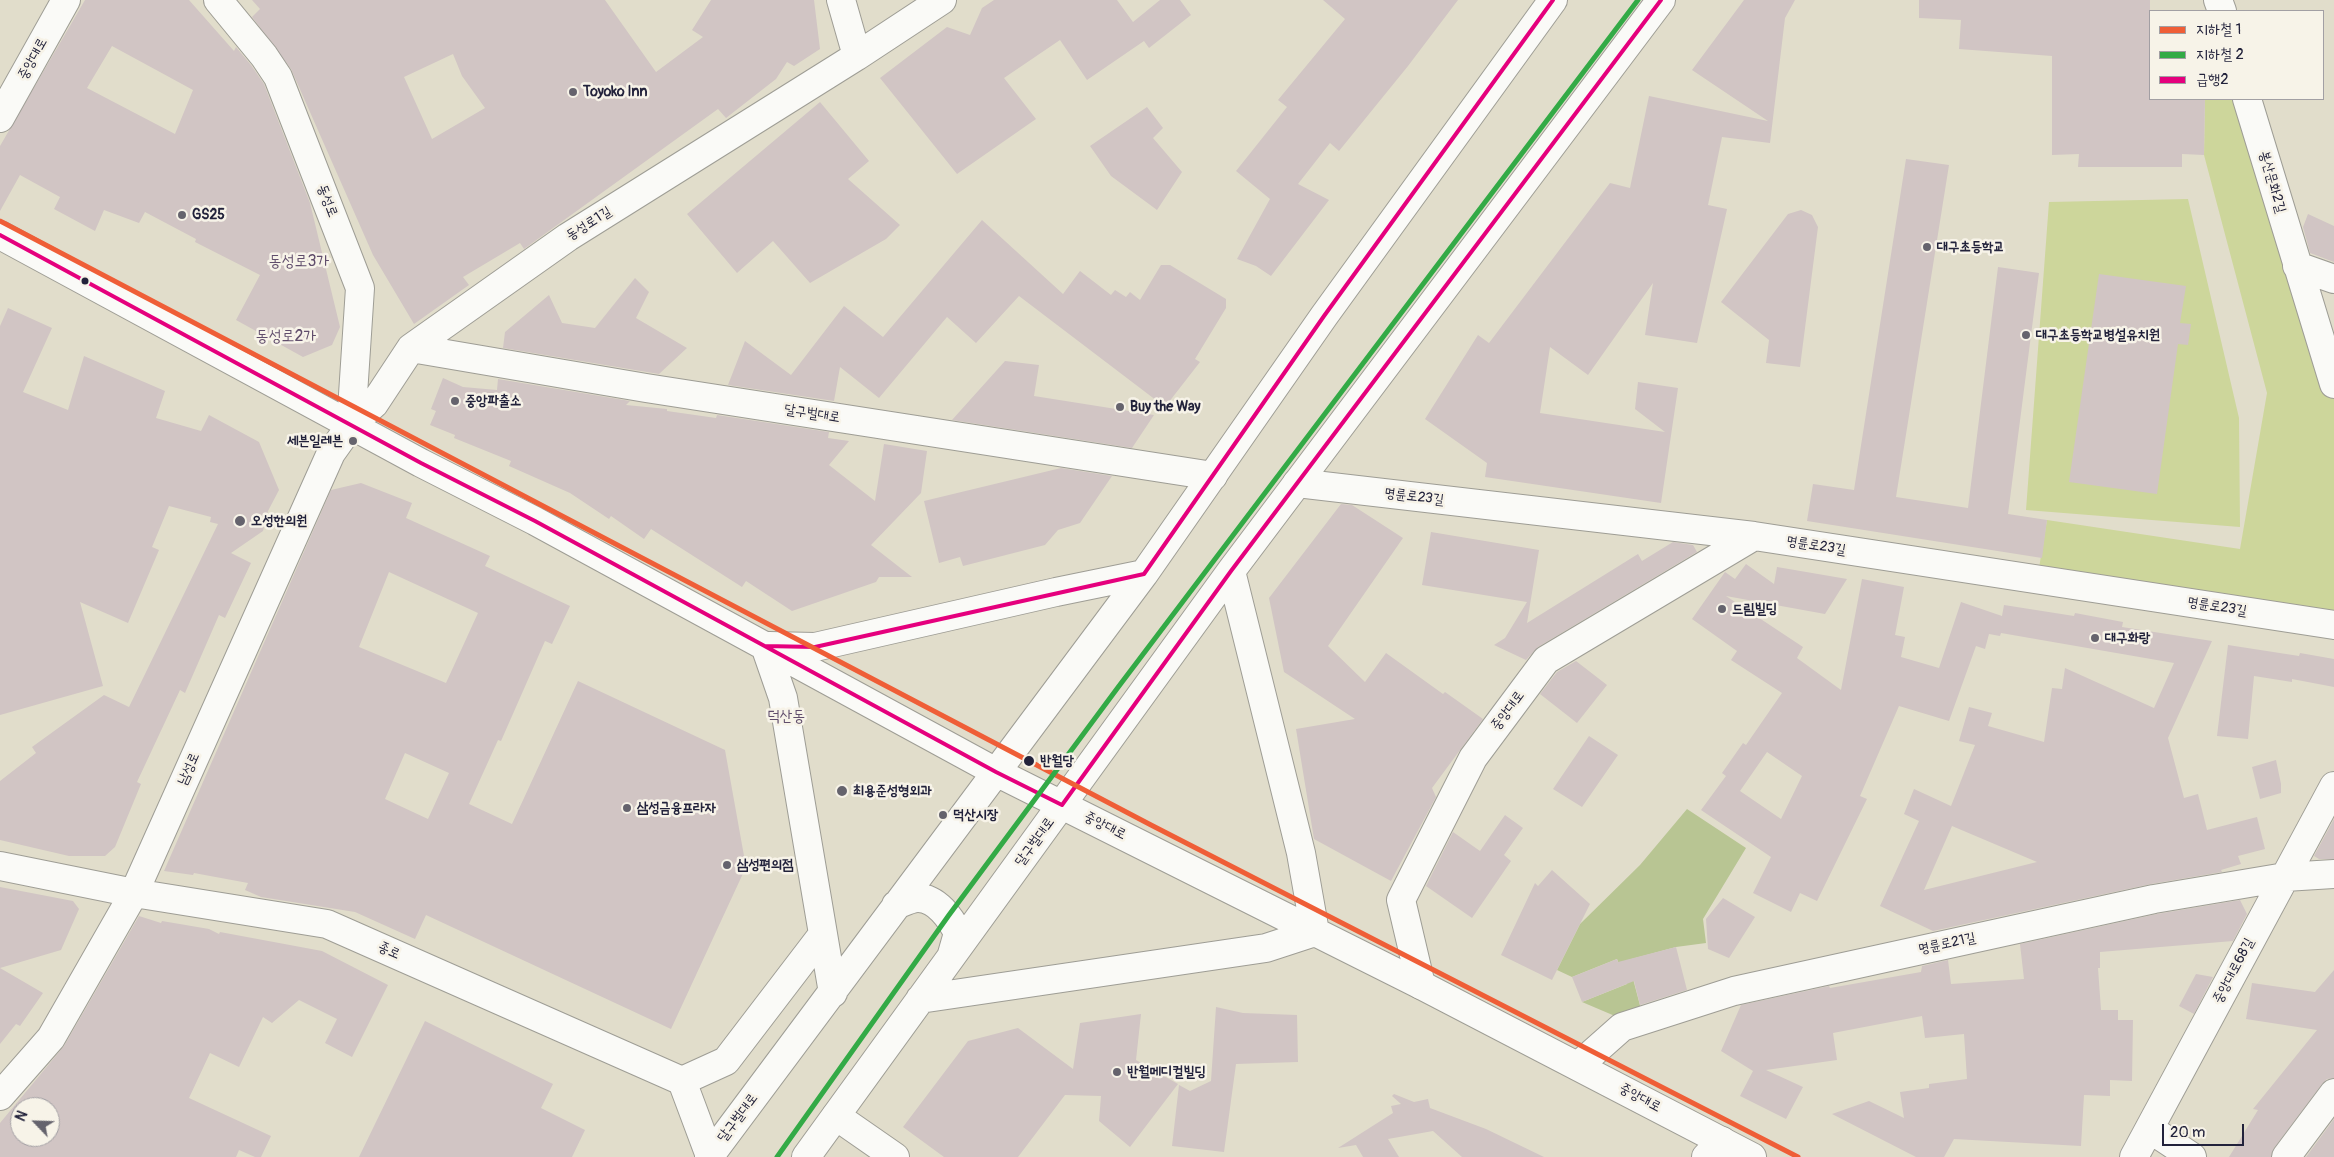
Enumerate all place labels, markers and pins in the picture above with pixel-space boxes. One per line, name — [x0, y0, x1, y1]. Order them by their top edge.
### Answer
place label: Toyoko Inn — [583, 84, 647, 100]
marker: Toyoko Inn — [567, 86, 579, 98]
place label: GS25 — [192, 207, 225, 223]
marker: GS25 — [176, 209, 188, 221]
place label: 대구초등학교 — [1937, 239, 2005, 255]
marker: 대구초등학교 — [1921, 241, 1933, 253]
unlabelled marker — [80, 276, 90, 286]
place label: 대구초등학교병설유치원 — [2036, 327, 2160, 343]
marker: 대구초등학교병설유치원 — [2020, 329, 2032, 341]
place label: 중앙파출소 — [465, 393, 521, 409]
marker: 중앙파출소 — [449, 395, 461, 407]
place label: Buy the Way — [1130, 399, 1201, 415]
marker: Buy the Way — [1114, 401, 1126, 413]
place label: 세븐일레븐 — [287, 433, 343, 449]
marker: 세븐일레븐 — [347, 435, 359, 447]
place label: 오성한의원 — [251, 513, 307, 529]
marker: 오성한의원 — [233, 514, 247, 528]
place label: 드림빌딩 — [1732, 601, 1777, 617]
marker: 드림빌딩 — [1716, 603, 1728, 615]
place label: 대구화랑 — [2105, 630, 2150, 646]
marker: 대구화랑 — [2089, 632, 2101, 644]
place label: 반월당 — [1040, 753, 1074, 769]
marker: 반월당 — [1022, 754, 1036, 768]
place label: 최용준성형외과 — [853, 783, 932, 799]
marker: 최용준성형외과 — [835, 784, 849, 798]
place label: 삼성금융프라자 — [637, 800, 716, 816]
marker: 삼성금융프라자 — [621, 802, 633, 814]
place label: 덕산시장 — [953, 807, 998, 823]
marker: 덕산시장 — [937, 809, 949, 821]
place label: 삼성편의점 — [737, 857, 793, 873]
marker: 삼성편의점 — [721, 859, 733, 871]
place label: 반월메디컬빌딩 — [1127, 1064, 1206, 1080]
marker: 반월메디컬빌딩 — [1111, 1066, 1123, 1078]

